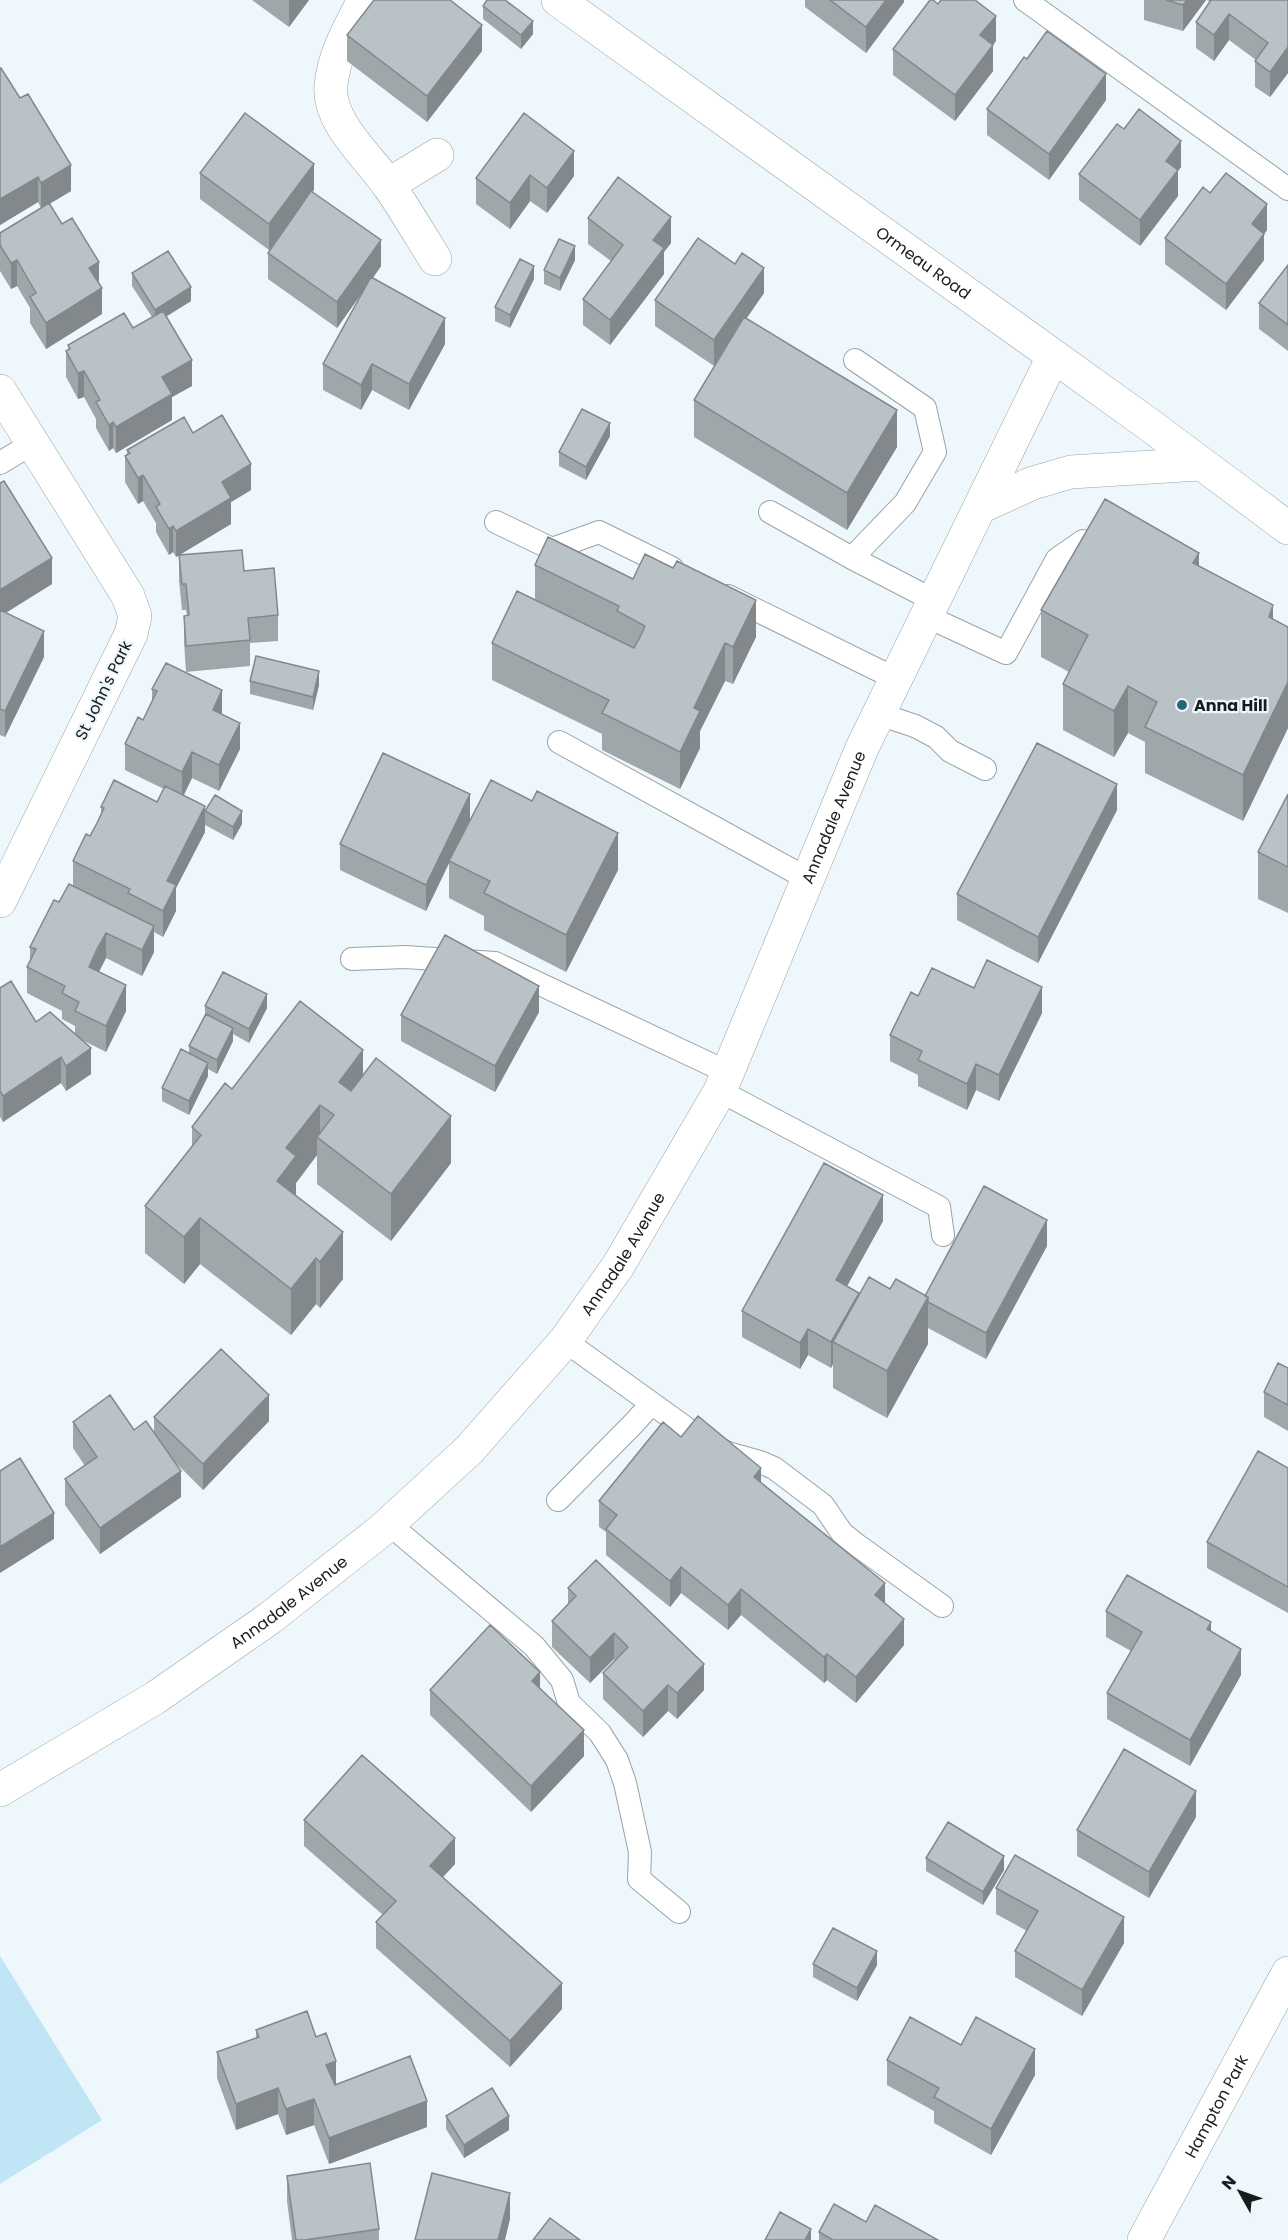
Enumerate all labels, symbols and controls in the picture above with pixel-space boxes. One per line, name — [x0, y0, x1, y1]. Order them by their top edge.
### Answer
street label: Ormeau Road — [871, 221, 975, 305]
street label: St John's Park — [69, 636, 138, 744]
place label: Anna Hill — [1194, 694, 1267, 717]
marker: Anna Hill — [1175, 698, 1189, 712]
street label: Annadale Avenue — [796, 747, 872, 887]
street label: Annadale Avenue — [576, 1188, 671, 1320]
street label: Annadale Avenue — [226, 1550, 353, 1654]
street label: Hampton Park — [1179, 2050, 1254, 2162]
north arrow — [1210, 2162, 1270, 2222]
text: N — [1216, 2171, 1242, 2195]

